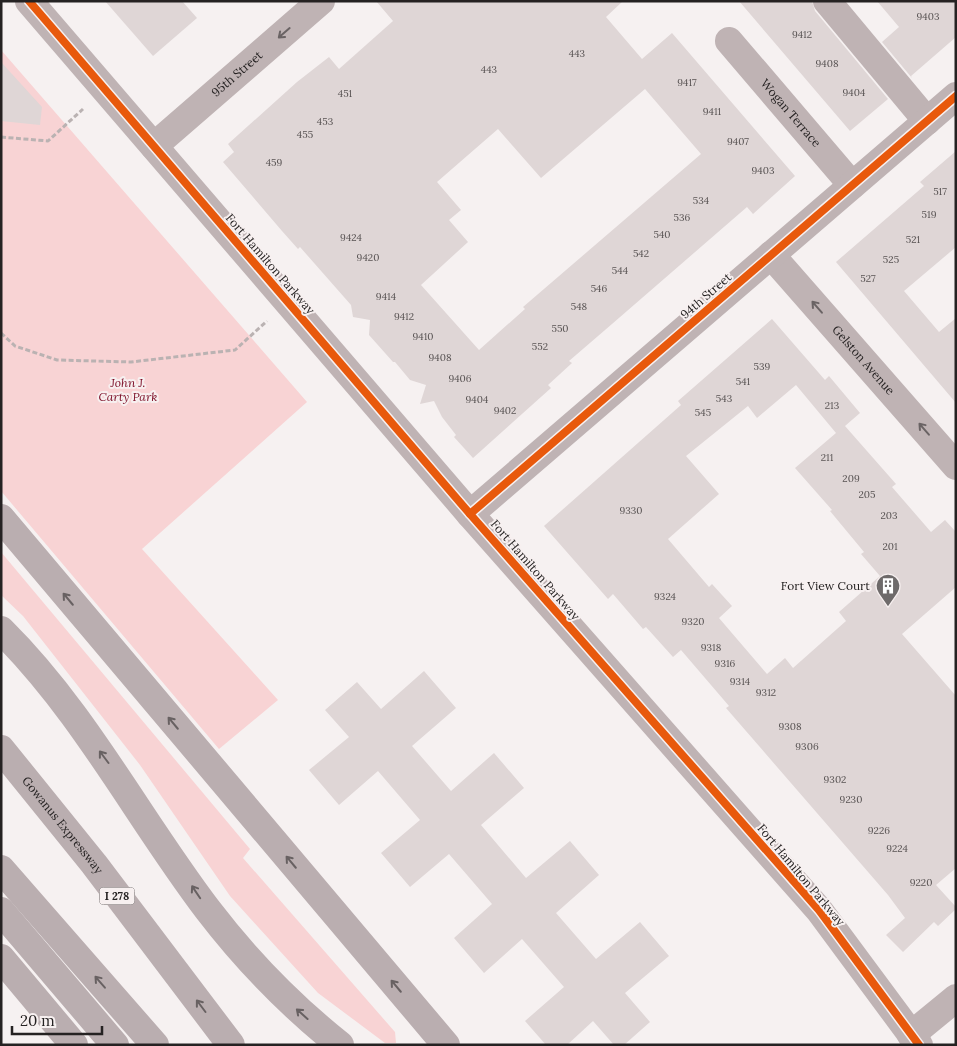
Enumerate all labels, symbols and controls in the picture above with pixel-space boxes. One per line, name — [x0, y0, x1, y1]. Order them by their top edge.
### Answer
house number: 9403 — [917, 10, 940, 23]
one-way arrow — [278, 27, 291, 39]
house number: 9412 — [792, 28, 812, 41]
street label: 95th Street — [208, 47, 266, 100]
house number: 443 — [569, 47, 586, 60]
house number: 9408 — [815, 57, 839, 70]
house number: 443 — [481, 63, 498, 76]
house number: 9417 — [677, 76, 697, 89]
street label: Wogan Terrace — [758, 76, 825, 150]
house number: 9404 — [843, 86, 866, 99]
house number: 451 — [338, 87, 353, 100]
house number: 9411 — [703, 105, 722, 118]
house number: 453 — [317, 115, 334, 128]
house number: 455 — [297, 128, 313, 141]
house number: 9407 — [727, 135, 749, 148]
house number: 459 — [266, 156, 283, 169]
house number: 9403 — [752, 164, 775, 177]
house number: 517 — [933, 185, 947, 198]
house number: 534 — [693, 194, 710, 207]
house number: 519 — [922, 208, 937, 221]
street label: Fort Hamilton Parkway — [223, 210, 319, 318]
house number: 536 — [674, 211, 691, 224]
house number: 540 — [653, 228, 671, 241]
house number: 9424 — [340, 231, 362, 244]
house number: 521 — [906, 233, 921, 246]
house number: 542 — [633, 247, 649, 260]
house number: 9420 — [357, 251, 379, 264]
house number: 525 — [883, 253, 899, 266]
house number: 544 — [612, 264, 629, 277]
street label: 94th Street — [677, 269, 734, 322]
house number: 527 — [860, 272, 876, 285]
house number: 546 — [591, 282, 608, 295]
house number: 9414 — [376, 290, 397, 303]
house number: 548 — [571, 300, 588, 313]
one-way arrow — [811, 300, 822, 313]
house number: 9412 — [394, 310, 414, 323]
house number: 550 — [551, 322, 569, 335]
street label: Gelston Avenue — [829, 322, 898, 398]
house number: 9410 — [412, 330, 434, 343]
house number: 552 — [532, 340, 548, 353]
house number: 9408 — [428, 351, 452, 364]
house number: 539 — [754, 360, 771, 373]
house number: 9406 — [448, 372, 472, 385]
park label: John J. Carty Park — [98, 375, 158, 404]
house number: 541 — [736, 375, 751, 388]
house number: 543 — [716, 392, 733, 405]
house number: 9404 — [466, 393, 489, 406]
house number: 213 — [825, 399, 840, 412]
house number: 9402 — [494, 404, 516, 417]
house number: 545 — [695, 406, 711, 419]
one-way arrow — [918, 423, 929, 436]
house number: 211 — [821, 451, 834, 464]
house number: 209 — [842, 472, 860, 485]
house number: 205 — [858, 488, 876, 501]
house number: 9330 — [619, 504, 643, 517]
house number: 203 — [880, 509, 898, 522]
street label: Fort Hamilton Parkway — [488, 516, 584, 624]
house number: 201 — [882, 540, 898, 553]
building icon: Fort View Court — [875, 573, 901, 607]
place label: Fort View Court — [781, 578, 870, 593]
house number: 9324 — [654, 590, 677, 603]
one-way arrow — [63, 593, 74, 606]
house number: 9320 — [682, 615, 704, 628]
house number: 9318 — [701, 641, 722, 654]
house number: 9316 — [715, 657, 736, 670]
house number: 9314 — [730, 675, 751, 688]
house number: 9312 — [756, 686, 776, 699]
one-way arrow — [168, 717, 179, 730]
house number: 9308 — [778, 720, 802, 733]
house number: 9306 — [795, 740, 819, 753]
one-way arrow — [99, 751, 110, 764]
street label: Gowanus Expressway — [19, 773, 107, 877]
house number: 9302 — [824, 773, 846, 786]
house number: 9230 — [840, 793, 862, 806]
street label: Fort Hamilton Parkway — [754, 821, 849, 929]
house number: 9226 — [868, 824, 890, 837]
house number: 9224 — [886, 842, 908, 855]
one-way arrow — [286, 856, 297, 869]
house number: 9220 — [910, 876, 932, 889]
one-way arrow — [190, 885, 200, 899]
road number: I 278 — [100, 888, 134, 904]
one-way arrow — [94, 975, 106, 988]
one-way arrow — [391, 980, 402, 993]
one-way arrow — [196, 999, 206, 1013]
scale bar — [12, 1004, 102, 1036]
one-way arrow — [296, 1008, 309, 1020]
text: 20 m — [20, 1011, 55, 1030]

